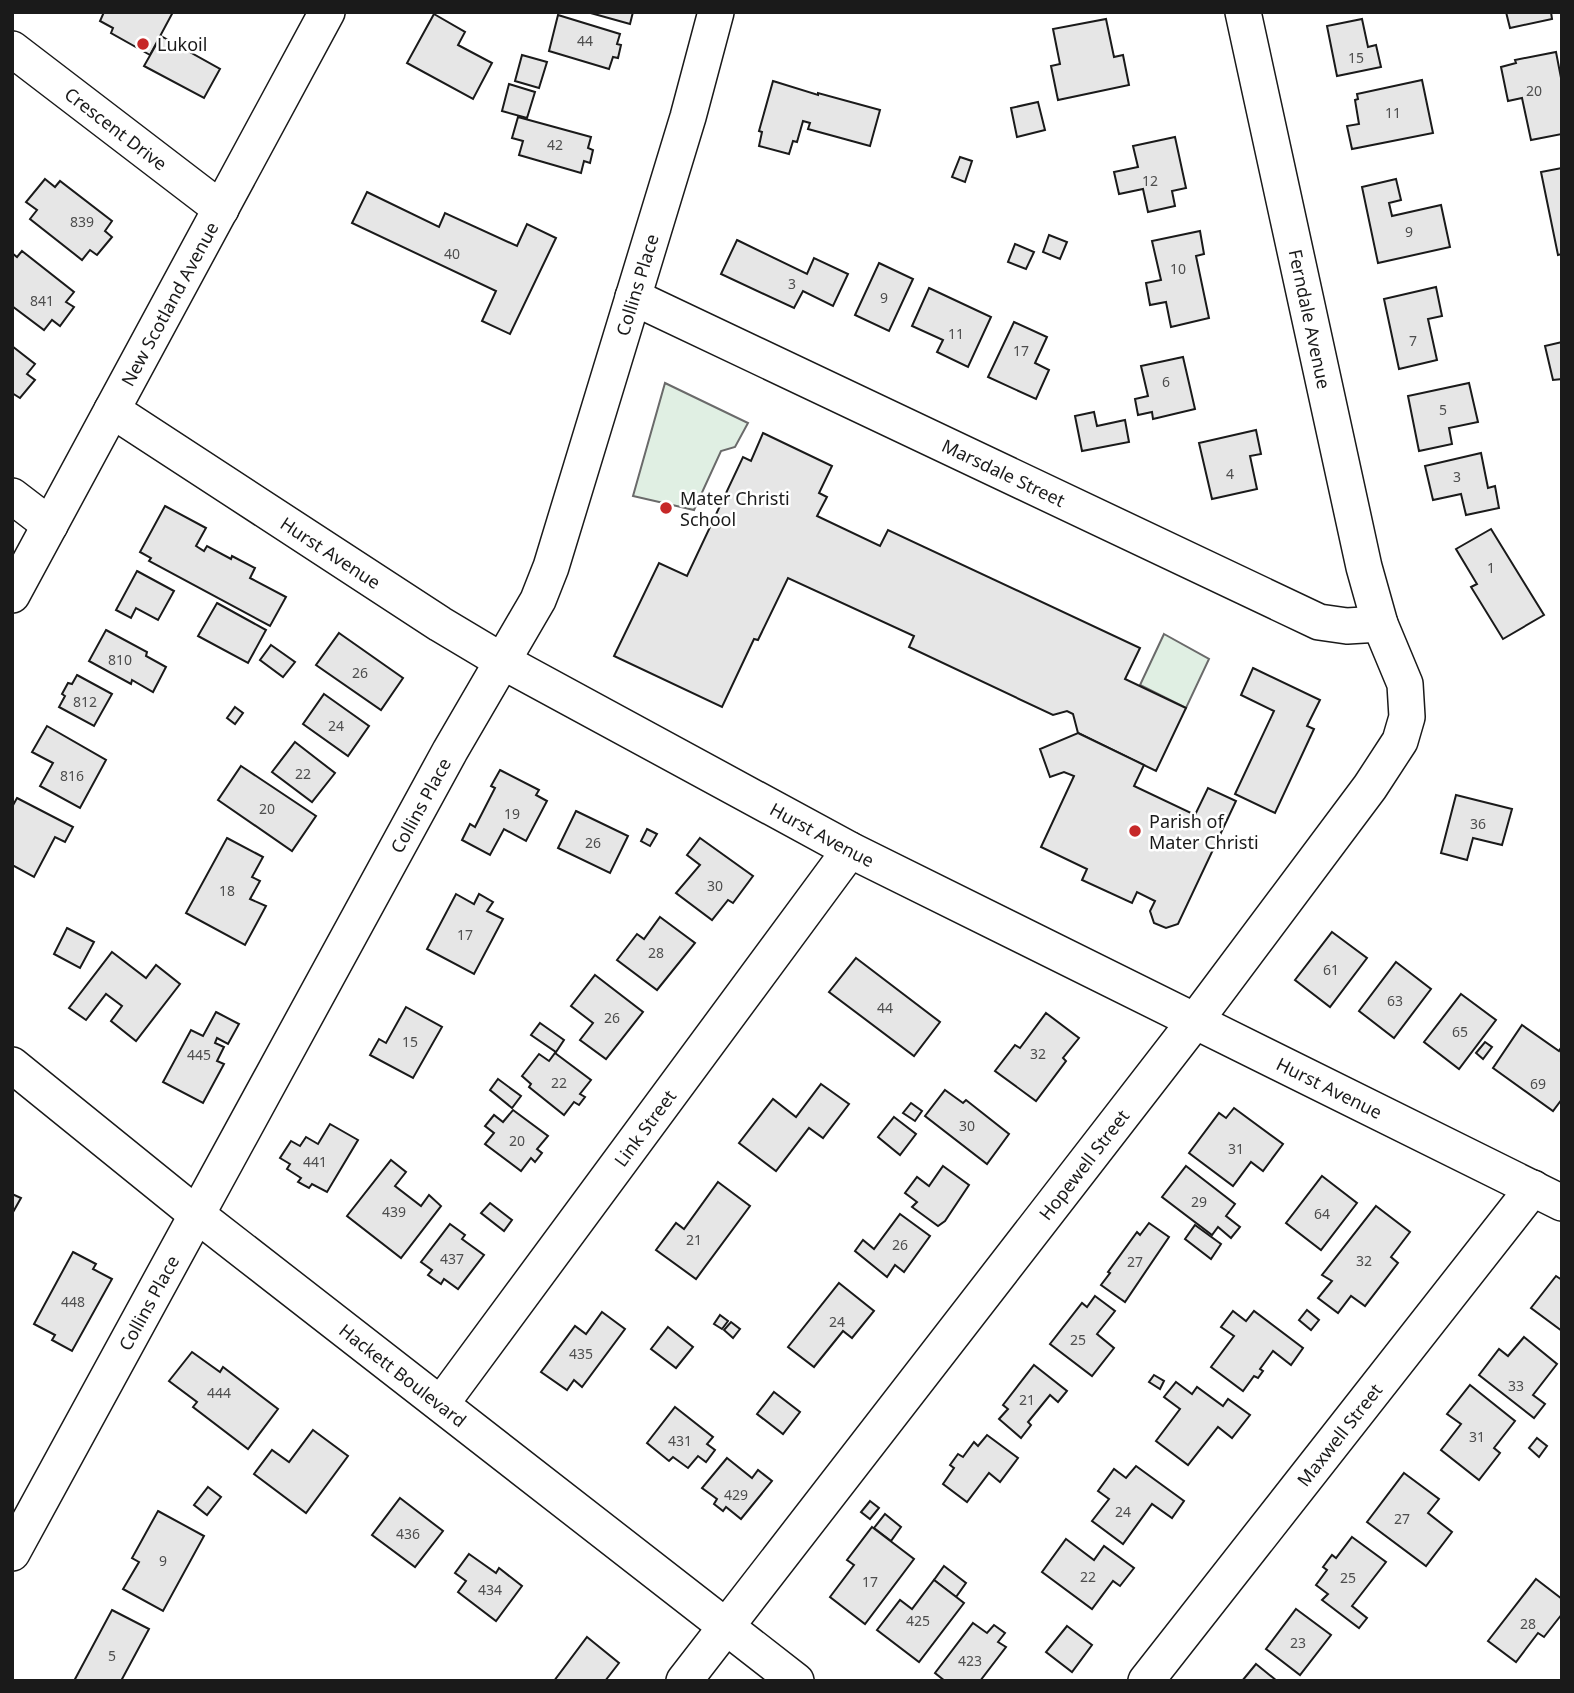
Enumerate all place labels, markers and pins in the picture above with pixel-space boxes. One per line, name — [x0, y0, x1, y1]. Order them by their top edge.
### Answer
place label: Lukoil — [157, 32, 207, 56]
marker: Lukoil — [135, 36, 151, 52]
place label: Mater Christi School — [680, 486, 790, 531]
marker: Mater Christi School — [658, 500, 674, 516]
place label: Parish of Mater Christi — [1149, 809, 1259, 854]
marker: Parish of Mater Christi — [1127, 823, 1143, 839]

